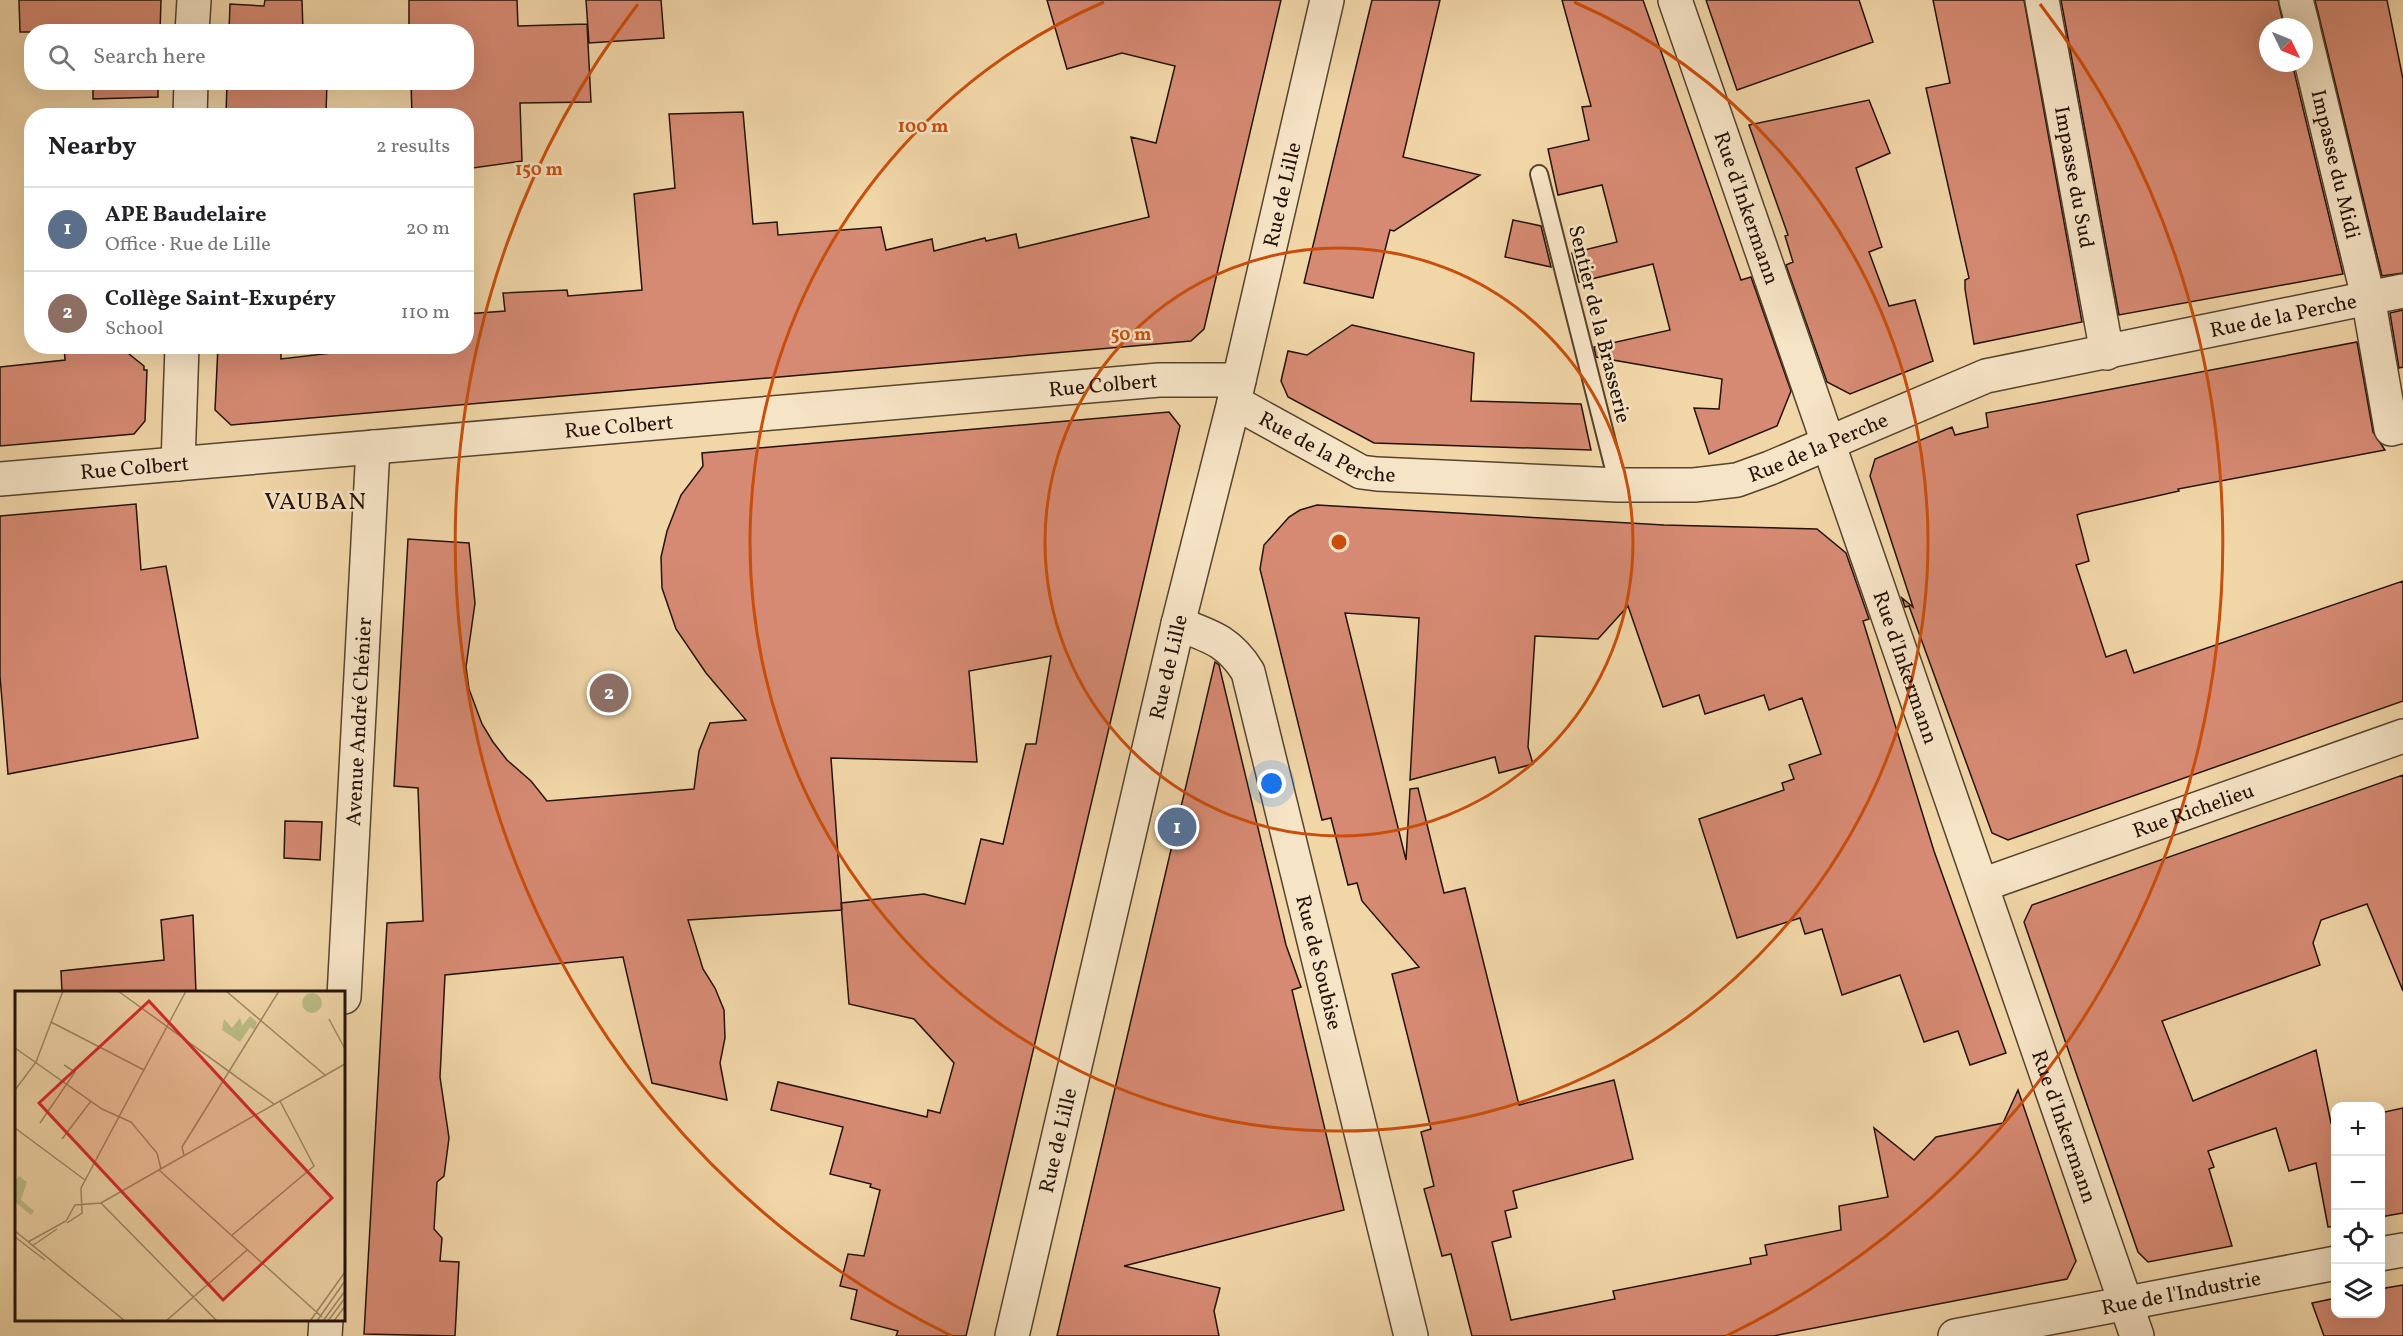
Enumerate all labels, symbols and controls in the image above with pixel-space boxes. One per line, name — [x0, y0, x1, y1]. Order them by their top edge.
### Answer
north arrow — [2259, 18, 2313, 72]
search box — [24, 24, 474, 90]
icon: search — [45, 41, 78, 74]
text: Search here — [93, 42, 206, 73]
street label: Impasse du Midi — [2302, 87, 2366, 242]
street label: Impasse du Sud — [2046, 104, 2100, 251]
text: 100 m — [898, 115, 948, 140]
street label: Rue d'Inkermann — [1706, 128, 1785, 289]
text: Nearby — [48, 129, 137, 165]
text: 2 results — [376, 133, 450, 161]
street label: Rue de Lille — [1257, 139, 1310, 250]
text: 150 m — [515, 158, 563, 183]
text: APE Baudelaire — [105, 200, 267, 231]
text: 1 — [63, 215, 72, 243]
text: 20 m — [406, 215, 450, 243]
street label: Sentier de la Brasserie — [1560, 222, 1637, 426]
text: Office · Rue de Lille — [105, 231, 271, 259]
text: Collège Saint-Exupéry — [105, 284, 336, 315]
street label: Rue de la Perche — [2208, 288, 2360, 346]
text: 2 — [62, 299, 73, 327]
text: 110 m — [401, 299, 450, 327]
text: School — [105, 315, 163, 343]
text: 50 m — [1111, 323, 1151, 348]
street label: Rue Colbert — [1048, 367, 1159, 405]
street label: Rue de la Perche — [1253, 405, 1396, 491]
street label: Rue de la Perche — [1744, 406, 1893, 491]
street label: Rue Colbert — [563, 409, 674, 447]
street label: Rue Colbert — [79, 450, 190, 488]
district label: VAUBAN — [264, 486, 368, 520]
centre of rings — [1329, 532, 1349, 552]
street label: Rue d'Inkermann — [1864, 587, 1944, 748]
street label: Rue de Lille — [1143, 612, 1196, 723]
street label: Avenue André Chénier — [340, 616, 380, 827]
pin: 2 — [590, 670, 628, 716]
your location — [1257, 769, 1286, 798]
street label: Rue Richelieu — [2129, 777, 2258, 847]
pin: 1 — [1158, 804, 1196, 850]
street label: Rue de Soubise — [1287, 892, 1348, 1033]
inset map — [15, 991, 345, 1321]
street label: Rue d'Inkermann — [2023, 1047, 2103, 1208]
street label: Rue de Lille — [1033, 1085, 1085, 1196]
map controls — [2331, 1102, 2385, 1318]
button: + — [2331, 1102, 2385, 1156]
button: − — [2331, 1156, 2385, 1210]
button: locate — [2331, 1210, 2385, 1264]
button: layers — [2331, 1264, 2385, 1318]
street label: Rue de l'Industrie — [2099, 1265, 2263, 1324]

